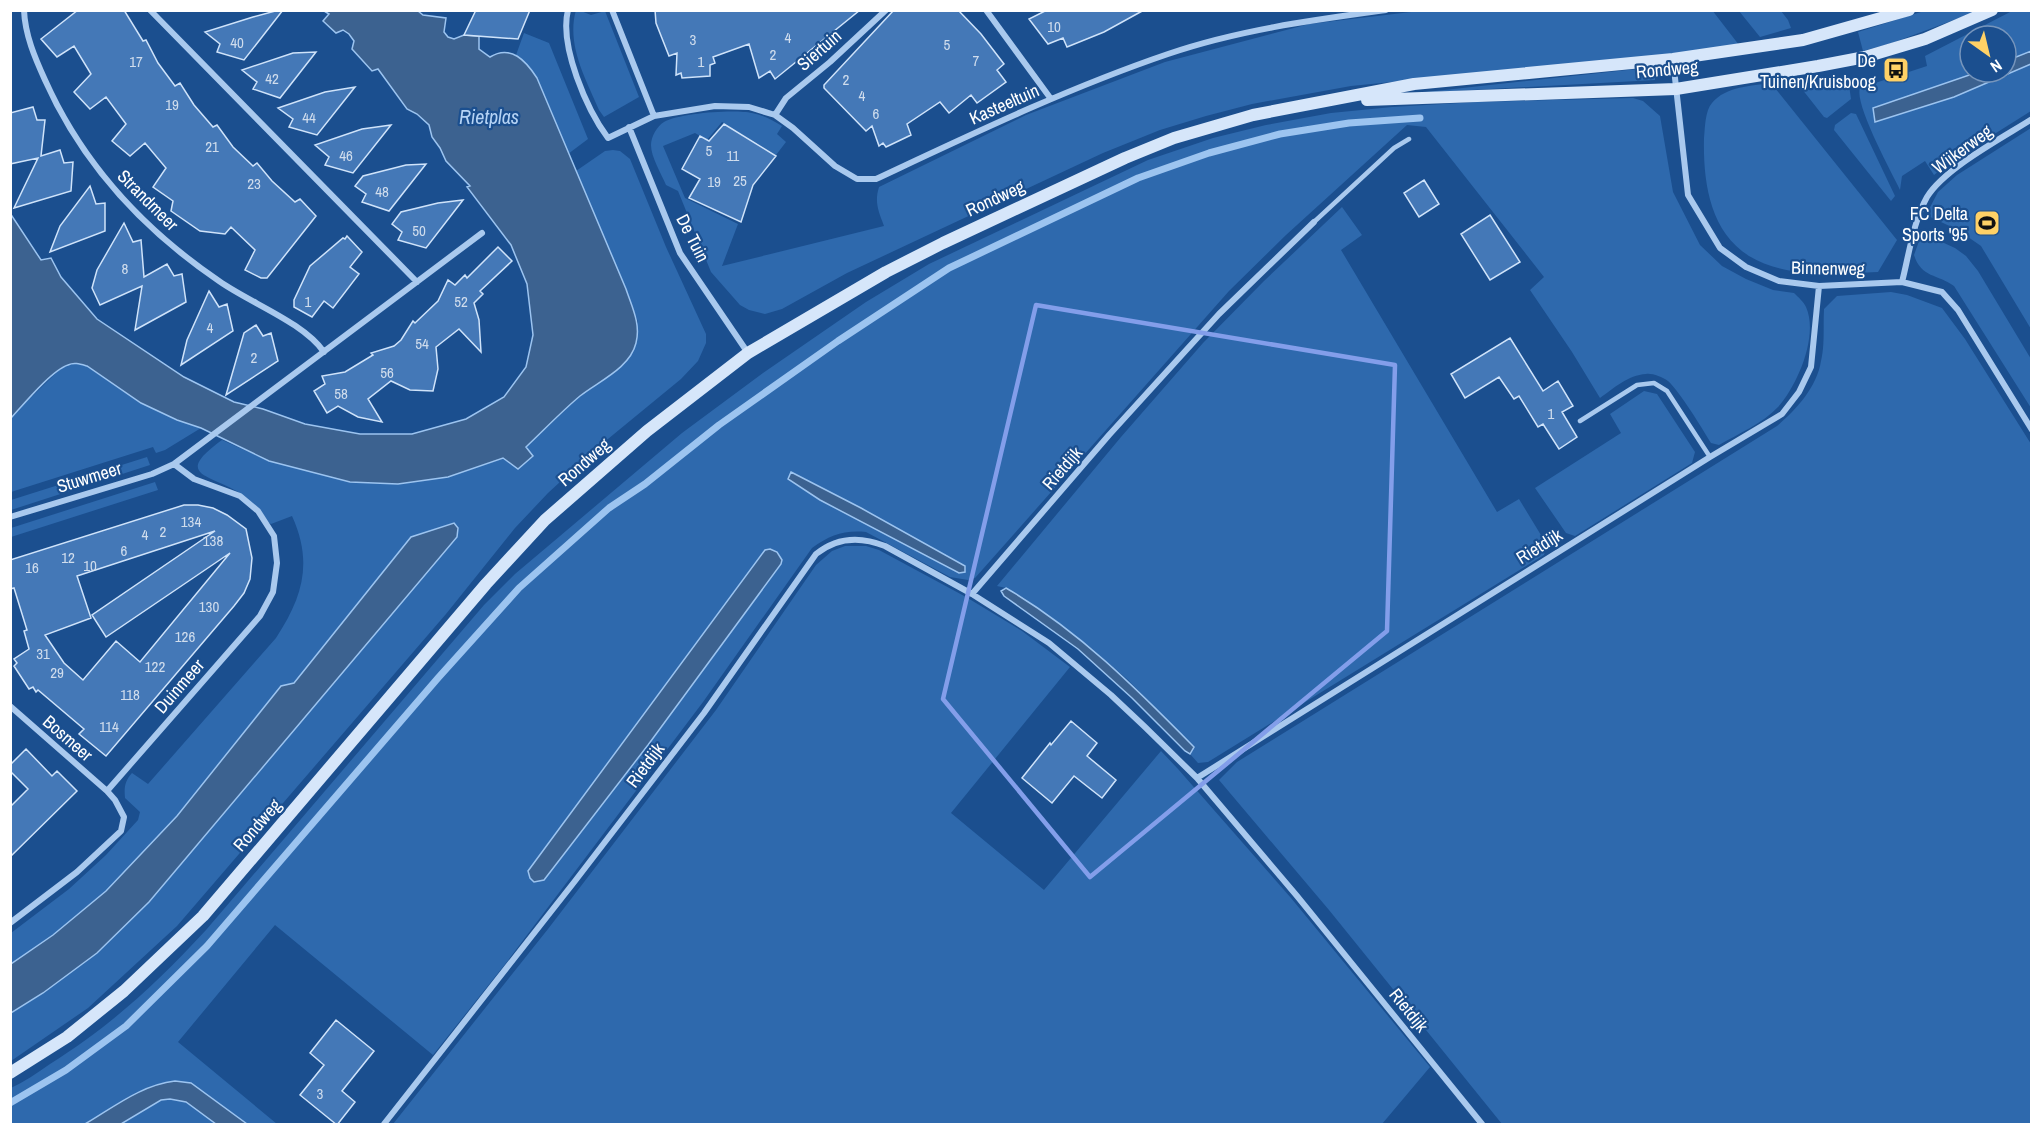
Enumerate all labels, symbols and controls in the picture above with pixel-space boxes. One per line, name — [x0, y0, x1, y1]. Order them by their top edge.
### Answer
house number: 10 — [1047, 16, 1061, 37]
street label: Siertuin — [791, 24, 847, 76]
north arrow — [1958, 24, 2018, 84]
house number: 4 — [785, 27, 792, 48]
house number: 3 — [690, 29, 697, 50]
house number: 40 — [230, 32, 244, 53]
house number: 5 — [944, 34, 951, 55]
house number: 2 — [770, 44, 777, 65]
place label: De Tuinen/Kruisboog — [1760, 48, 1877, 94]
house number: 7 — [973, 50, 980, 71]
house number: 17 — [129, 51, 143, 72]
house number: 1 — [698, 51, 705, 72]
street label: Rondweg — [1635, 54, 1700, 84]
bus stop icon: De Tuinen/Kruisboog — [1881, 55, 1911, 85]
text: N — [1986, 55, 2006, 78]
house number: 42 — [265, 68, 279, 89]
house number: 2 — [843, 69, 850, 90]
street label: Kasteeltuin — [965, 78, 1043, 130]
house number: 4 — [859, 85, 866, 106]
house number: 19 — [165, 94, 179, 115]
water label: Rietplas — [459, 103, 519, 130]
house number: 6 — [873, 103, 880, 124]
house number: 44 — [302, 107, 316, 128]
street label: Wijkerweg — [1927, 118, 1998, 179]
house number: 21 — [205, 136, 219, 157]
house number: 5 — [706, 140, 713, 161]
house number: 46 — [339, 145, 353, 166]
house number: 11 — [727, 145, 740, 166]
street label: Strandmeer — [112, 164, 184, 236]
house number: 25 — [733, 170, 747, 191]
house number: 19 — [707, 171, 721, 192]
house number: 23 — [247, 173, 261, 194]
street label: Rondweg — [961, 173, 1029, 223]
house number: 48 — [375, 181, 389, 202]
place label: FC Delta Sports '95 — [1902, 201, 1968, 247]
sports icon: FC Delta Sports '95 — [1972, 208, 2002, 238]
street label: De Tuin — [670, 210, 716, 266]
house number: 50 — [412, 220, 426, 241]
street label: Binnenweg — [1791, 255, 1866, 281]
house number: 8 — [122, 258, 129, 279]
house number: 1 — [305, 291, 312, 312]
house number: 52 — [454, 291, 468, 312]
house number: 4 — [207, 317, 214, 338]
house number: 54 — [415, 333, 429, 354]
house number: 2 — [251, 347, 258, 368]
house number: 56 — [380, 362, 394, 383]
house number: 58 — [334, 383, 348, 404]
house number: 1 — [1548, 403, 1555, 424]
street label: Rondweg — [552, 432, 616, 492]
street label: Rietdijk — [1036, 440, 1088, 495]
street label: Stuwmeer — [54, 455, 124, 499]
house number: 134 — [181, 511, 201, 532]
house number: 2 — [160, 521, 167, 542]
street label: Rietdijk — [1511, 522, 1567, 570]
house number: 4 — [142, 524, 149, 545]
house number: 138 — [203, 530, 223, 551]
house number: 6 — [121, 540, 128, 561]
house number: 12 — [61, 547, 75, 568]
house number: 10 — [83, 555, 97, 576]
house number: 16 — [25, 557, 39, 578]
house number: 130 — [199, 596, 219, 617]
house number: 126 — [175, 626, 195, 647]
house number: 31 — [36, 643, 50, 664]
street label: Duinmeer — [148, 653, 210, 719]
house number: 122 — [145, 656, 165, 677]
house number: 29 — [50, 662, 64, 683]
house number: 118 — [120, 684, 140, 705]
street label: Bosmeer — [38, 709, 99, 767]
house number: 114 — [99, 716, 119, 737]
street label: Rietdijk — [620, 737, 670, 793]
street label: Rondweg — [227, 793, 287, 857]
street label: Rietdijk — [1384, 983, 1435, 1038]
house number: 3 — [317, 1083, 324, 1104]

